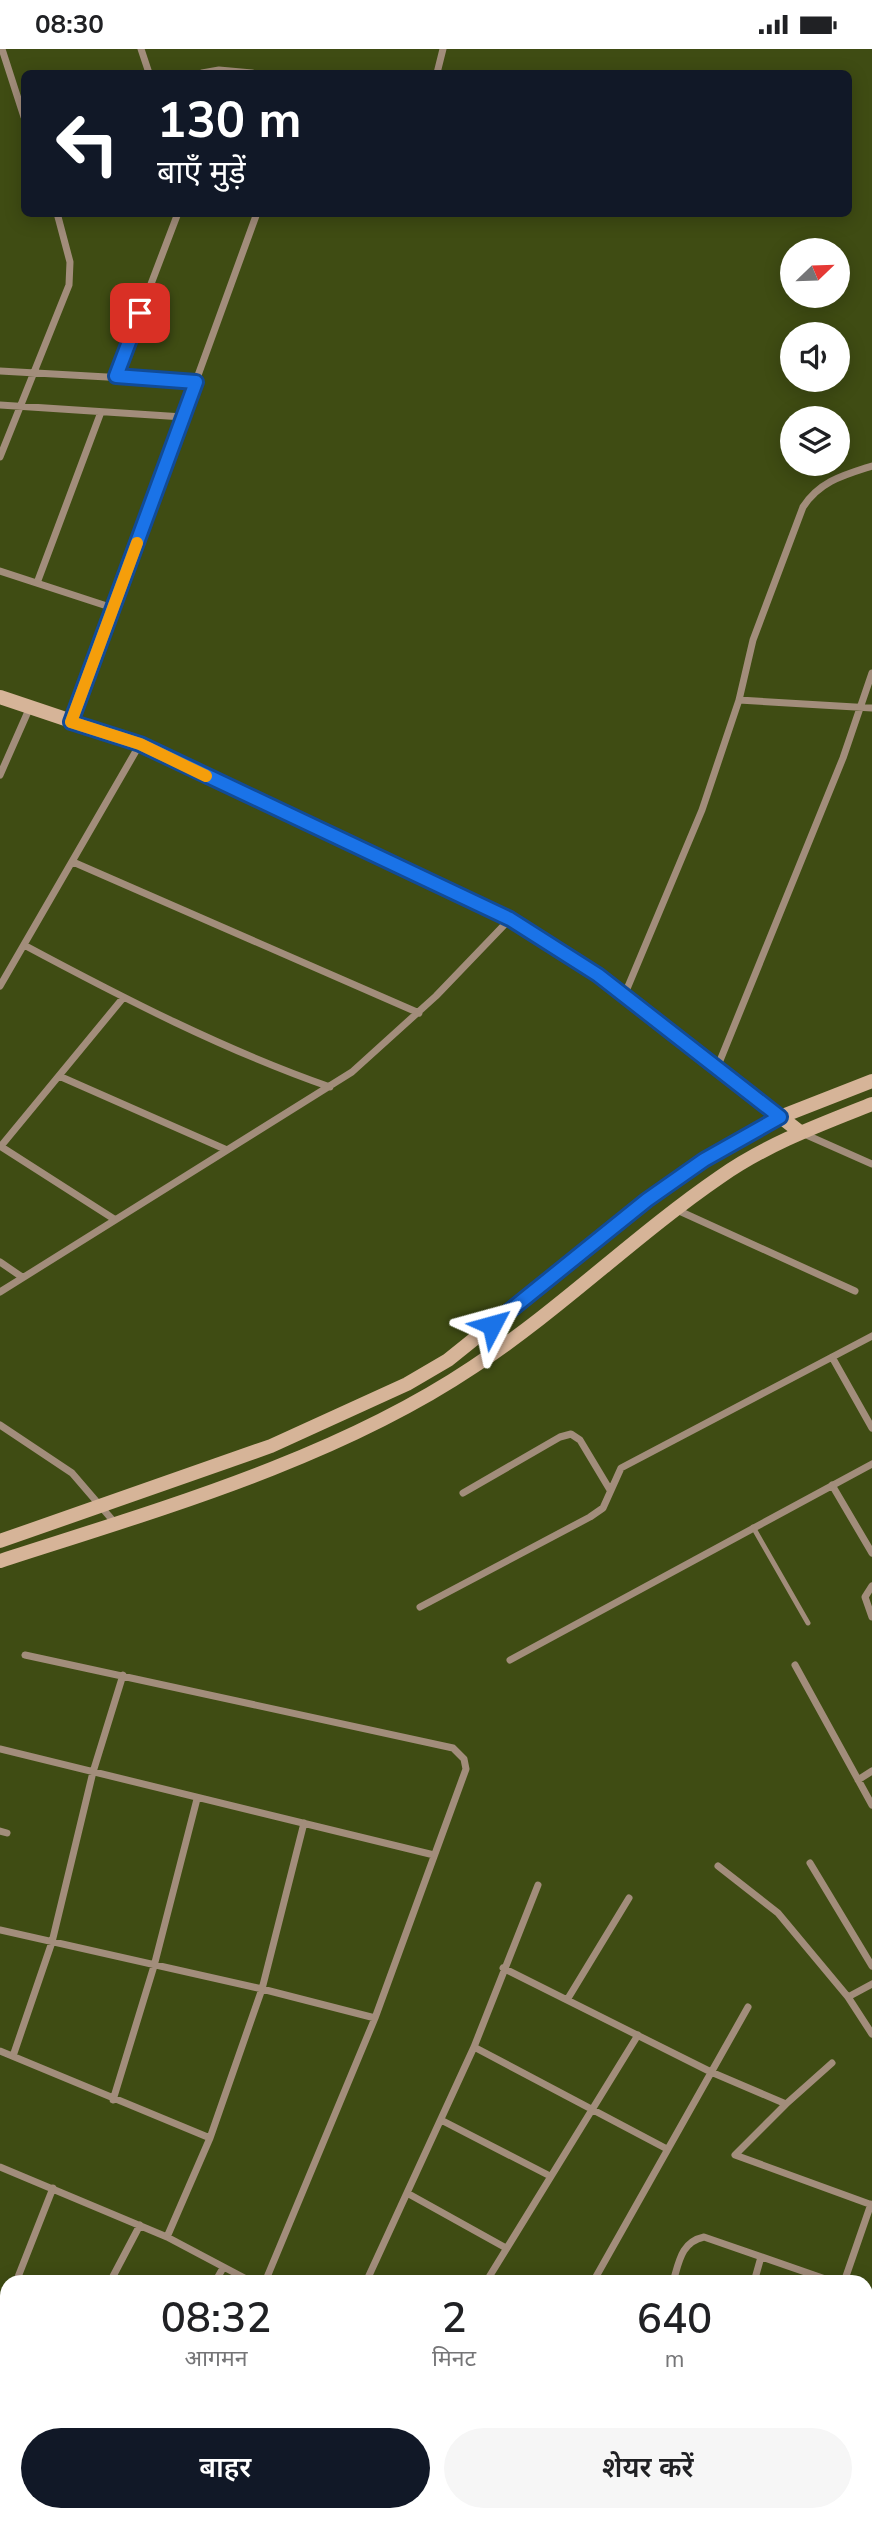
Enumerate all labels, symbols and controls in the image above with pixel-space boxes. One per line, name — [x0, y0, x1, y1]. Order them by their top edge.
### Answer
text: 08:30 — [35, 7, 104, 42]
text: 130 m — [157, 87, 301, 154]
icon: left — [42, 98, 133, 189]
text: बाएँ मुड़ें — [157, 151, 246, 194]
north arrow — [780, 238, 850, 308]
map controls — [780, 238, 850, 476]
pin — [110, 283, 170, 343]
icon: arrive — [121, 294, 159, 332]
button: sound — [780, 322, 850, 392]
button: layers — [780, 406, 850, 476]
position arrow — [455, 1288, 529, 1362]
text: 08:32 — [161, 2290, 271, 2347]
text: 2 — [441, 2290, 467, 2347]
text: 640 — [637, 2291, 712, 2348]
text: आगमन — [185, 2343, 248, 2374]
text: मिनट — [432, 2343, 476, 2374]
text: m — [665, 2344, 684, 2375]
button: बाहर — [21, 2428, 430, 2508]
button: शेयर करें — [444, 2428, 852, 2508]

